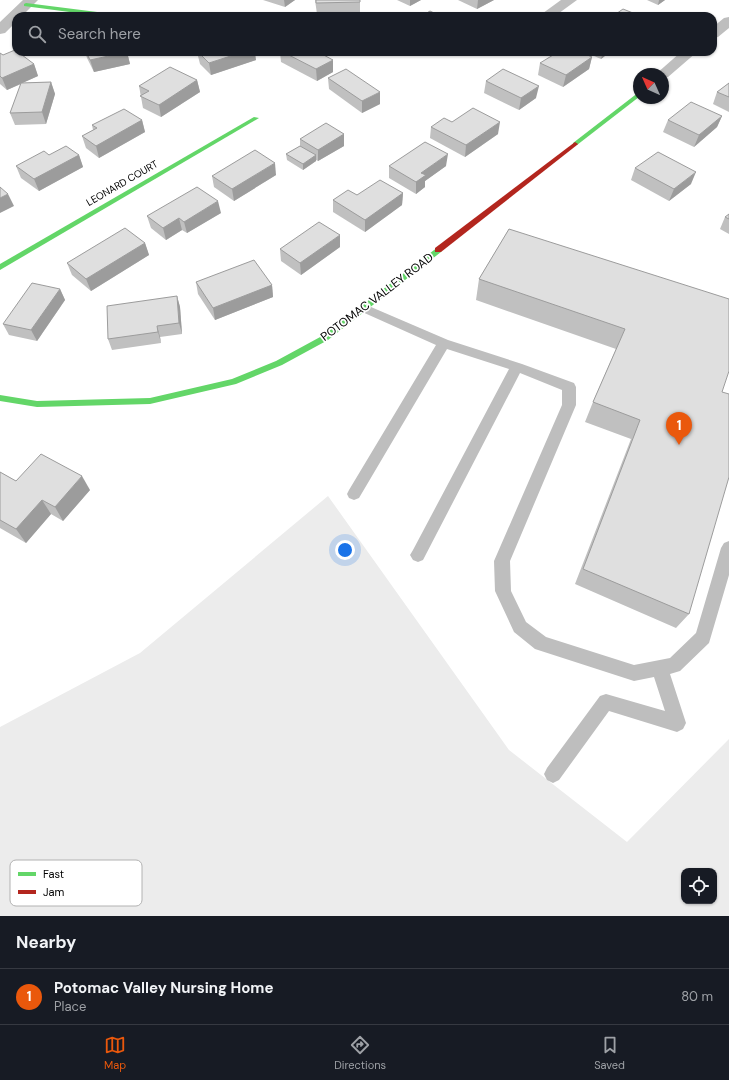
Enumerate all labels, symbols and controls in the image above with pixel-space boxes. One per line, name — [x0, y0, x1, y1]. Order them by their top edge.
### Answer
search box — [12, 12, 717, 56]
icon: search — [26, 23, 48, 45]
text: Search here — [58, 24, 141, 44]
north arrow — [633, 68, 669, 104]
street label: LEONARD COURT — [84, 157, 161, 209]
street label: POTOMAC VALLEY ROAD — [317, 249, 437, 345]
pin: 1 — [666, 412, 692, 445]
your location — [335, 540, 355, 560]
legend — [10, 860, 142, 906]
text: Fast — [43, 867, 64, 881]
map controls — [681, 868, 717, 904]
button: locate — [681, 868, 717, 904]
text: Jam — [43, 885, 64, 899]
text: Nearby — [16, 931, 76, 953]
text: Potomac Valley Nursing Home — [54, 978, 273, 998]
text: 1 — [27, 988, 31, 1005]
text: 80 m — [681, 988, 713, 1005]
text: Place — [54, 998, 86, 1015]
tab: Map — [104, 1034, 126, 1072]
tab: Directions — [334, 1034, 386, 1072]
tab: Saved — [594, 1034, 625, 1072]

